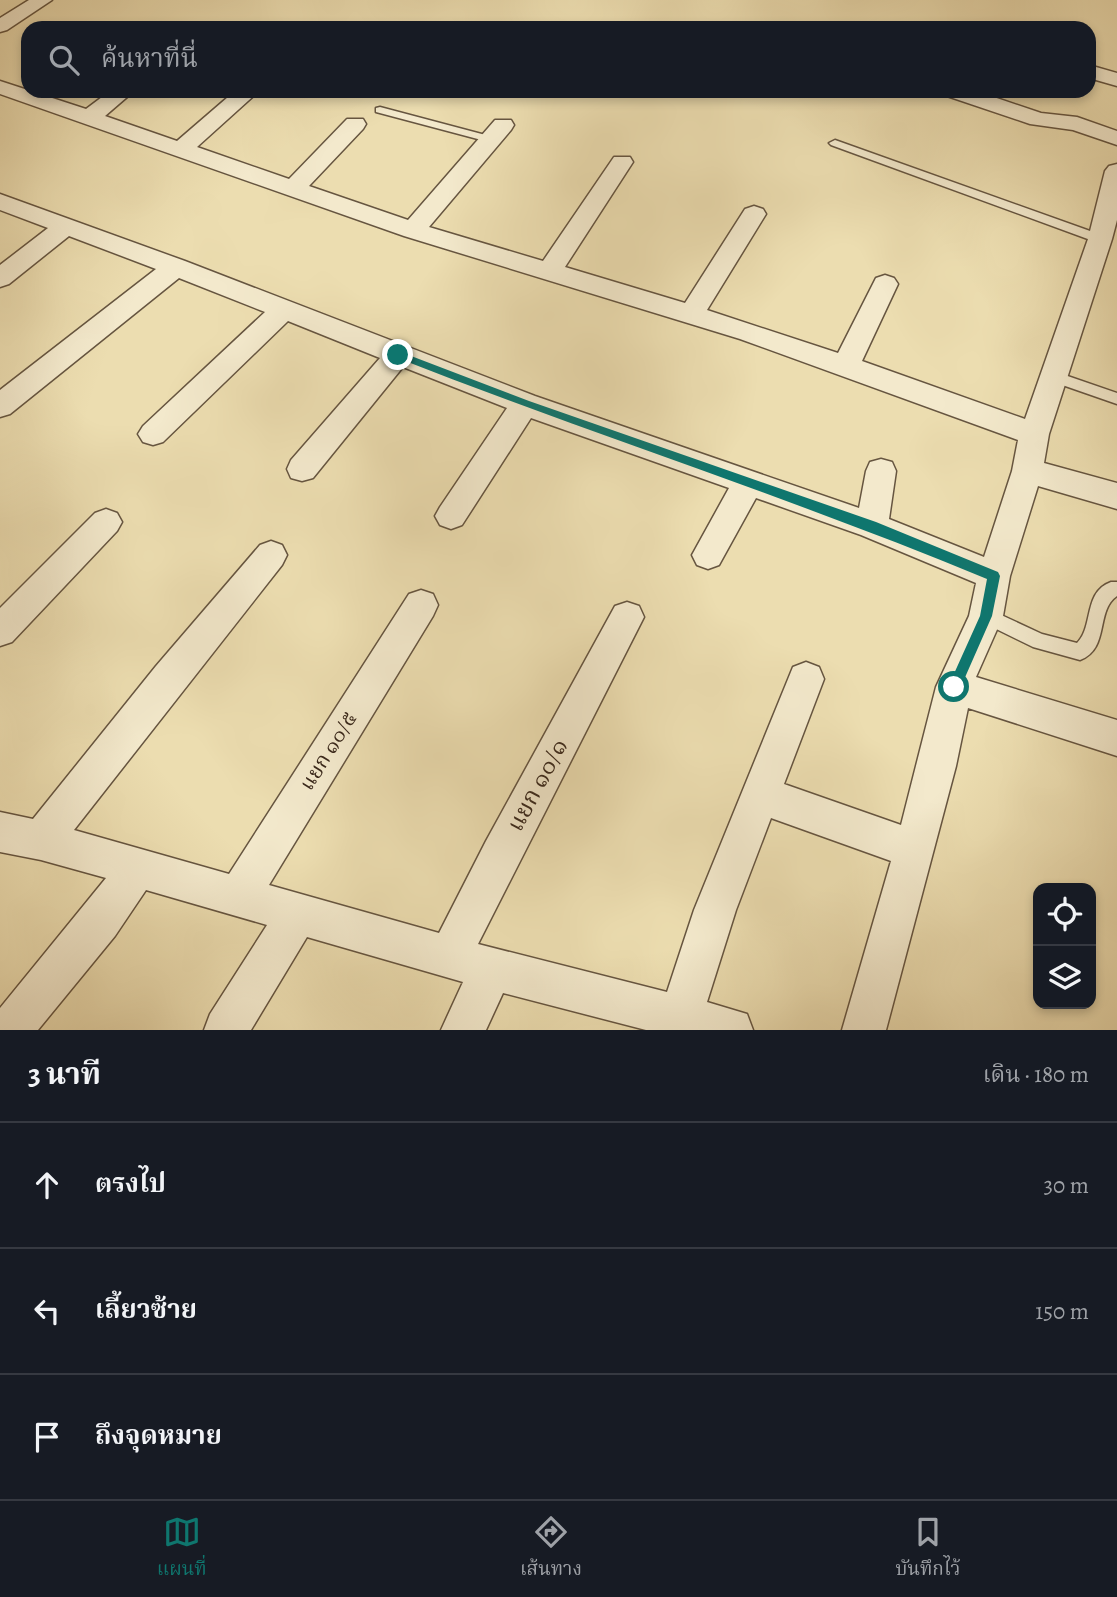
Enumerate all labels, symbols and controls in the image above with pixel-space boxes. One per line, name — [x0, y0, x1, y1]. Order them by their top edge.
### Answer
search box — [21, 21, 1096, 98]
icon: search — [45, 41, 83, 79]
text: ค้นหาที่นี่ — [101, 41, 198, 76]
route end — [382, 339, 413, 370]
route start — [938, 671, 969, 702]
street label: แยก ๑๐/๕ — [293, 706, 363, 796]
street label: แยก ๑๐/๑ — [499, 733, 575, 837]
map controls — [1033, 883, 1096, 1009]
button: locate — [1033, 883, 1096, 946]
button: layers — [1033, 946, 1096, 1009]
text: 3 นาที — [28, 1054, 101, 1094]
text: เดิน · 180 m — [983, 1059, 1089, 1090]
icon: ahead — [28, 1166, 66, 1204]
text: ตรงไป — [95, 1166, 166, 1201]
text: 30 m — [1043, 1170, 1089, 1201]
icon: left — [28, 1292, 66, 1330]
text: เลี้ยวซ้าย — [95, 1292, 197, 1327]
text: 150 m — [1035, 1296, 1089, 1327]
icon: arrive — [28, 1418, 66, 1456]
text: ถึงจุดหมาย — [95, 1418, 222, 1453]
tab: แผนที่ — [157, 1513, 207, 1585]
tab: เส้นทาง — [520, 1513, 582, 1585]
tab: บันทึกไว้ — [896, 1513, 960, 1585]

